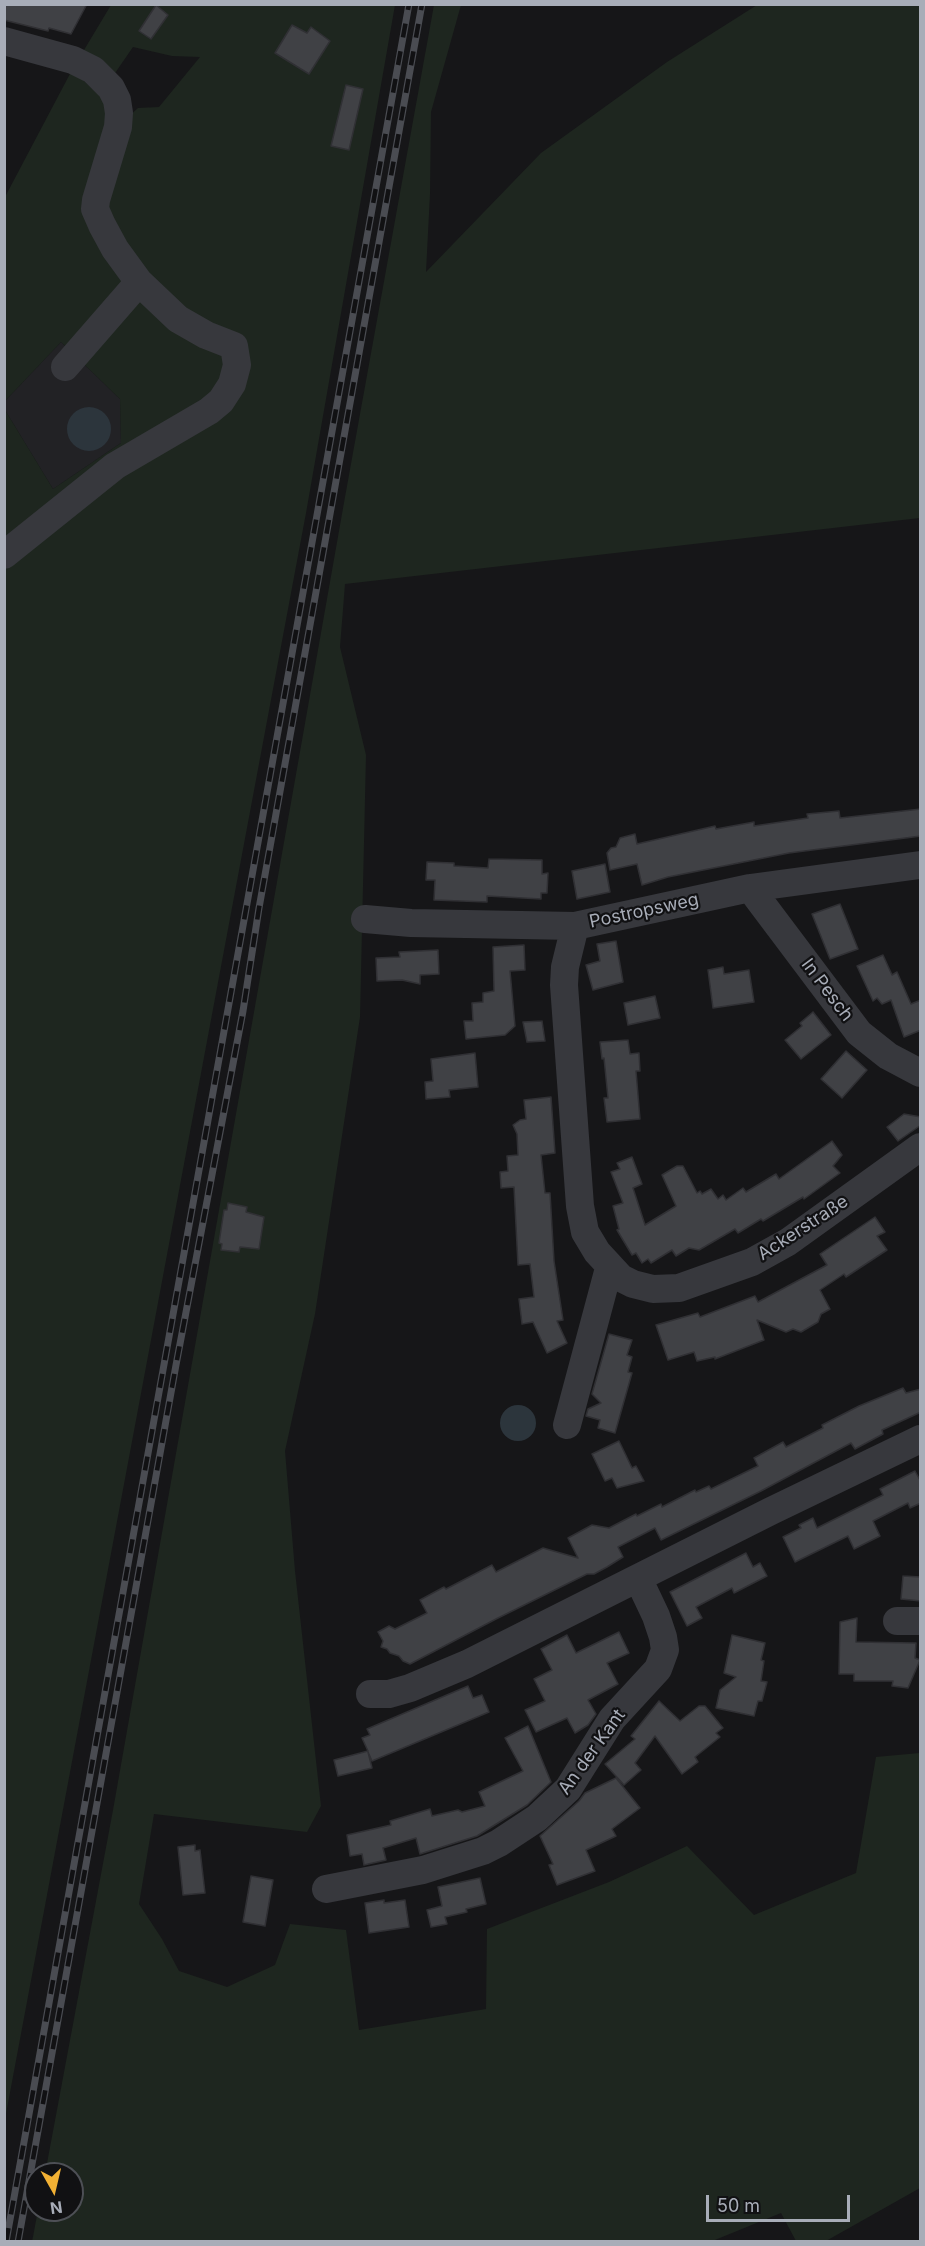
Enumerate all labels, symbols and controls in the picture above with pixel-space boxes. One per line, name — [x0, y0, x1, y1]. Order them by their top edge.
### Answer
street label: Postropsweg — [587, 889, 701, 933]
street label: In Pesch — [796, 954, 858, 1026]
street label: Ackerstraße — [754, 1191, 852, 1265]
street label: An der Kant — [554, 1705, 630, 1799]
north arrow — [24, 2162, 84, 2222]
scale bar — [709, 2183, 853, 2221]
text: 50 m — [717, 2195, 760, 2216]
text: N — [49, 2197, 64, 2219]

